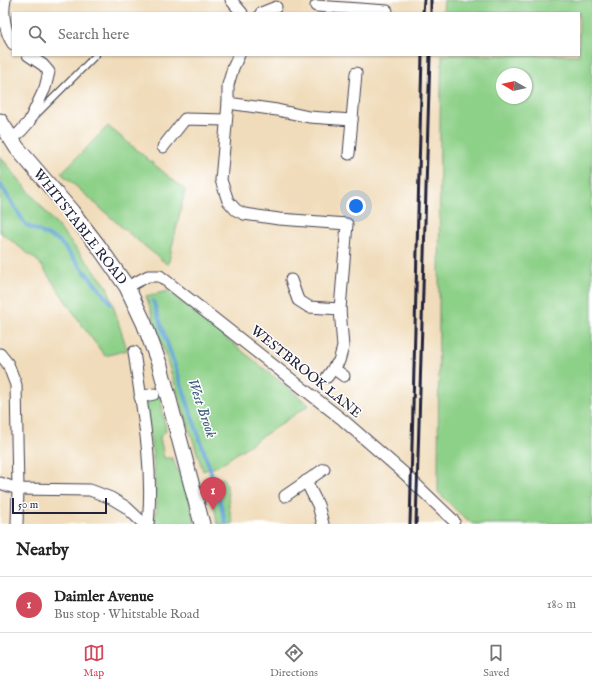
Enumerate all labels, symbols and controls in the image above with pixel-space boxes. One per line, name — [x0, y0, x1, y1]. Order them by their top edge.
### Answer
search box — [12, 12, 580, 56]
icon: search — [26, 23, 48, 45]
text: Search here — [58, 25, 129, 44]
north arrow — [496, 68, 532, 104]
street label: WHITSTABLE ROAD — [29, 165, 131, 289]
your location — [346, 196, 366, 216]
street label: WESTBROOK LANE — [247, 322, 365, 422]
water label: West Brook — [183, 376, 221, 440]
pin: 1 — [200, 477, 226, 510]
scale bar — [12, 496, 107, 515]
text: 50 m — [18, 498, 38, 512]
text: Nearby — [16, 540, 69, 561]
text: Daimler Avenue — [54, 587, 154, 606]
text: 1 — [27, 596, 31, 613]
text: 180 m — [547, 596, 576, 613]
text: Bus stop · Whitstable Road — [54, 606, 199, 623]
tab: Map — [83, 642, 105, 680]
tab: Directions — [270, 642, 318, 680]
tab: Saved — [483, 642, 509, 680]

